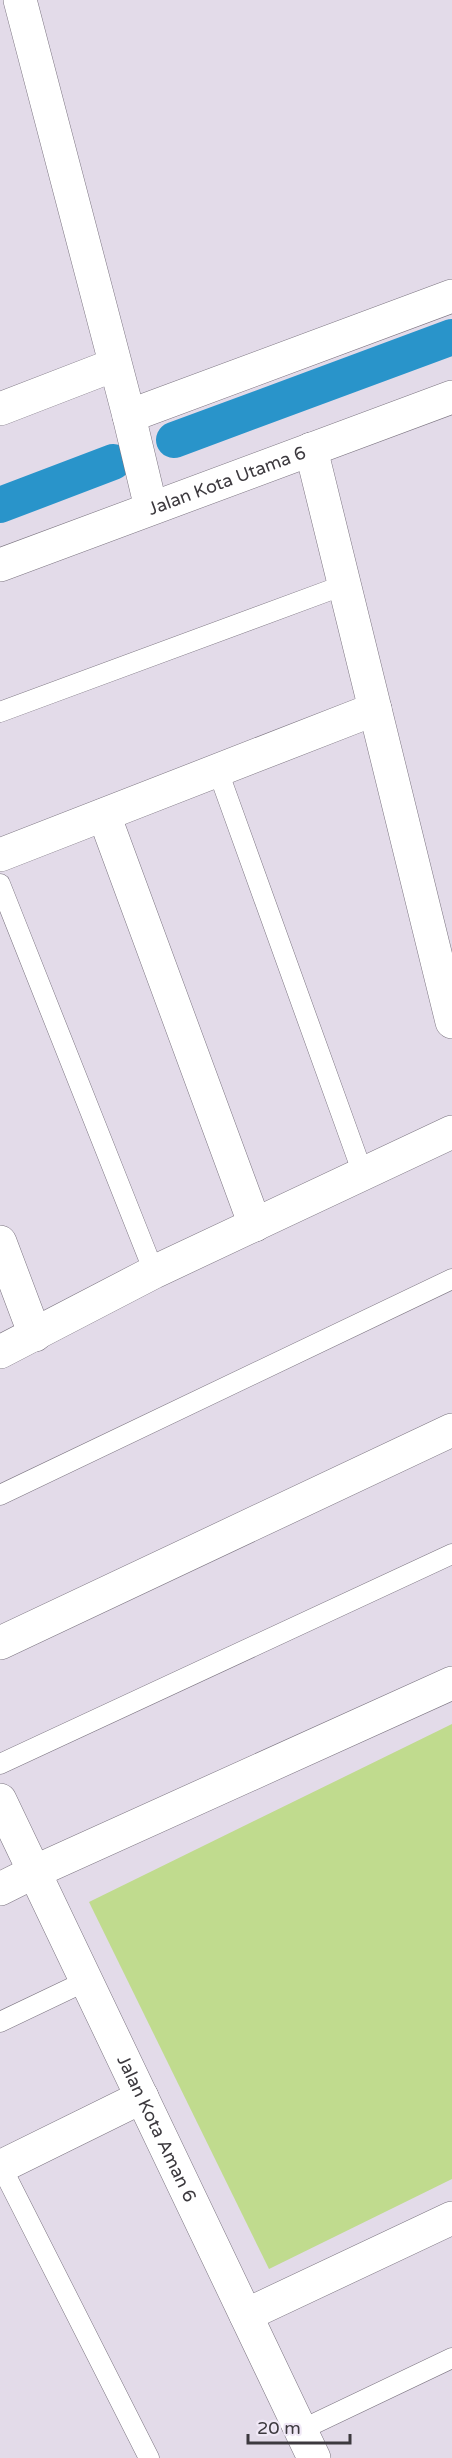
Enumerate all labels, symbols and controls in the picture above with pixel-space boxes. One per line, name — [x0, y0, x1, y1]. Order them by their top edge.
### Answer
street label: Jalan Kota Utama 6 — [145, 441, 309, 520]
street label: Jalan Kota Aman 6 — [112, 2051, 201, 2206]
scale bar — [248, 2407, 350, 2445]
text: 20 m — [257, 2417, 301, 2439]

